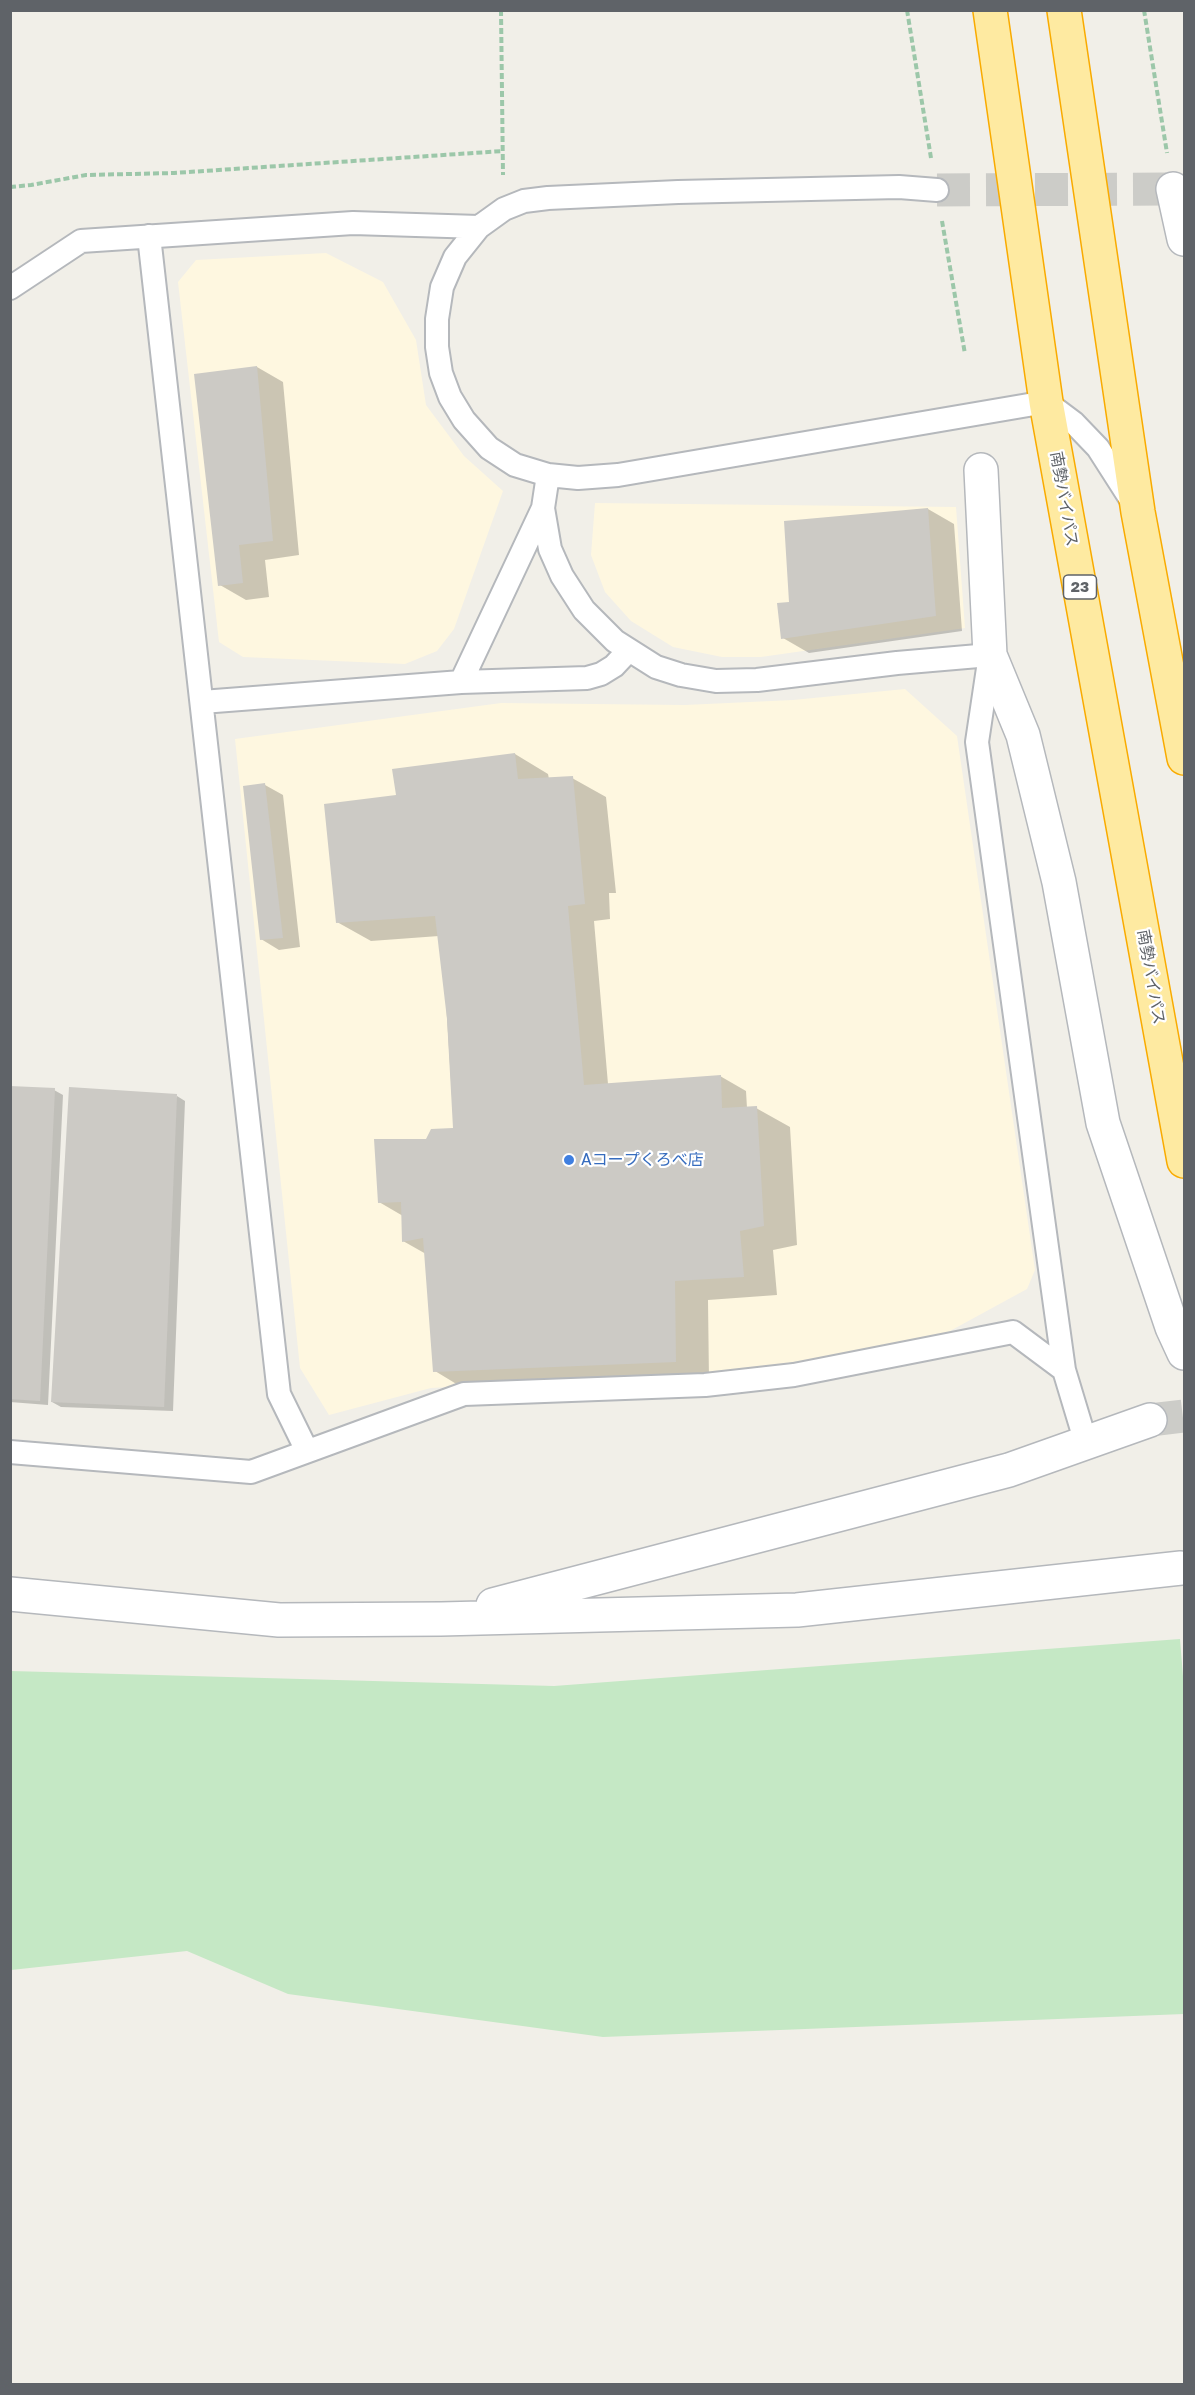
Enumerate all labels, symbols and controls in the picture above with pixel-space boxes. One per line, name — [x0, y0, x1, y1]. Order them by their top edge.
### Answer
street label: 南勢バイパス — [1046, 450, 1082, 548]
road number: 23 — [1064, 575, 1096, 599]
street label: 南勢バイパス — [1133, 928, 1169, 1026]
place label: Aコープくろべ店 — [581, 1150, 704, 1170]
marker: Aコープくろべ店 — [562, 1153, 576, 1167]

